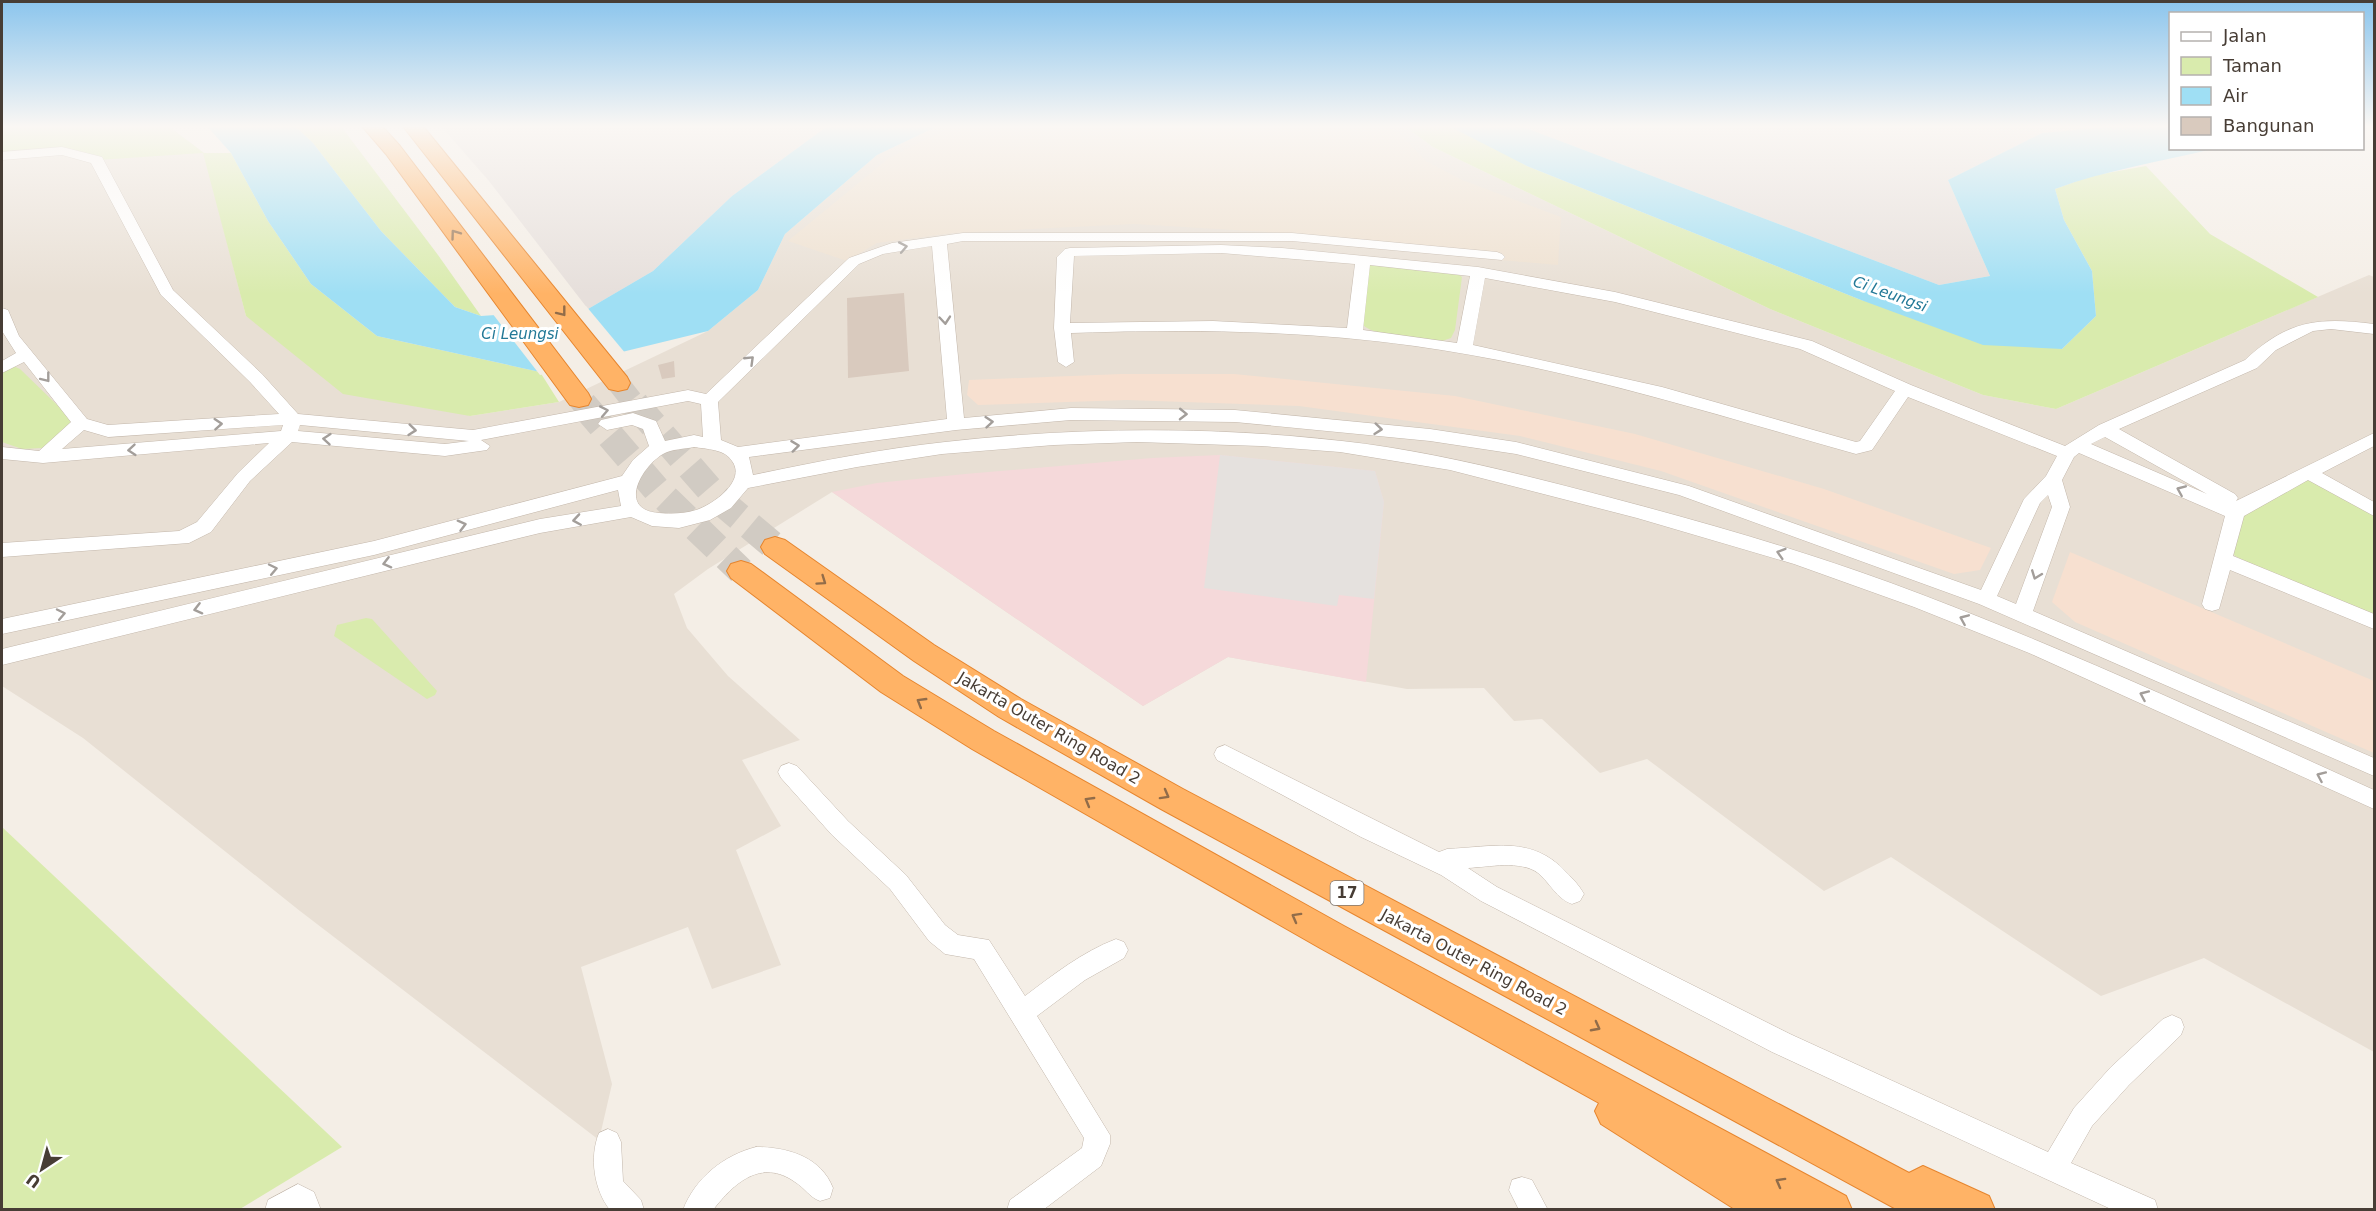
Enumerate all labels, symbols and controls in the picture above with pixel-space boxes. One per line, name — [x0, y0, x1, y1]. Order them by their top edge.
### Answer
legend — [2169, 12, 2364, 150]
text: Jalan — [2222, 25, 2267, 46]
text: Taman — [2222, 55, 2282, 76]
text: Air — [2223, 85, 2248, 106]
text: Bangunan — [2223, 115, 2314, 136]
one-way arrow — [451, 229, 462, 240]
one-way arrow — [898, 241, 908, 254]
water label: Ci Leungsi — [1851, 272, 1930, 316]
one-way arrow — [555, 305, 566, 316]
one-way arrow — [939, 315, 952, 324]
water label: Ci Leungsi — [481, 325, 560, 343]
one-way arrow — [743, 357, 754, 368]
one-way arrow — [39, 371, 50, 382]
one-way arrow — [599, 405, 609, 418]
one-way arrow — [1179, 408, 1188, 420]
one-way arrow — [984, 415, 993, 428]
one-way arrow — [213, 418, 222, 431]
one-way arrow — [1373, 422, 1382, 435]
one-way arrow — [407, 423, 416, 436]
one-way arrow — [322, 433, 331, 446]
one-way arrow — [791, 441, 800, 453]
one-way arrow — [128, 443, 137, 456]
one-way arrow — [2177, 485, 2188, 497]
one-way arrow — [573, 513, 583, 526]
one-way arrow — [457, 519, 467, 532]
one-way arrow — [1776, 548, 1787, 560]
one-way arrow — [382, 556, 392, 569]
one-way arrow — [267, 564, 277, 577]
one-way arrow — [2031, 569, 2044, 580]
one-way arrow — [816, 574, 827, 585]
one-way arrow — [193, 602, 203, 615]
one-way arrow — [56, 609, 66, 622]
one-way arrow — [1959, 614, 1970, 626]
street label: Jakarta Outer Ring Road 2 — [953, 667, 1144, 788]
one-way arrow — [2139, 690, 2150, 702]
one-way arrow — [917, 697, 927, 709]
one-way arrow — [2317, 771, 2328, 783]
one-way arrow — [1159, 788, 1169, 799]
one-way arrow — [1085, 796, 1095, 808]
road number: 17 — [1330, 881, 1364, 905]
street label: Jakarta Outer Ring Road 2 — [1377, 904, 1570, 1019]
one-way arrow — [1291, 913, 1302, 924]
one-way arrow — [1590, 1020, 1600, 1031]
north arrow — [12, 1139, 72, 1199]
text: U — [23, 1169, 44, 1192]
one-way arrow — [1776, 1177, 1786, 1189]

